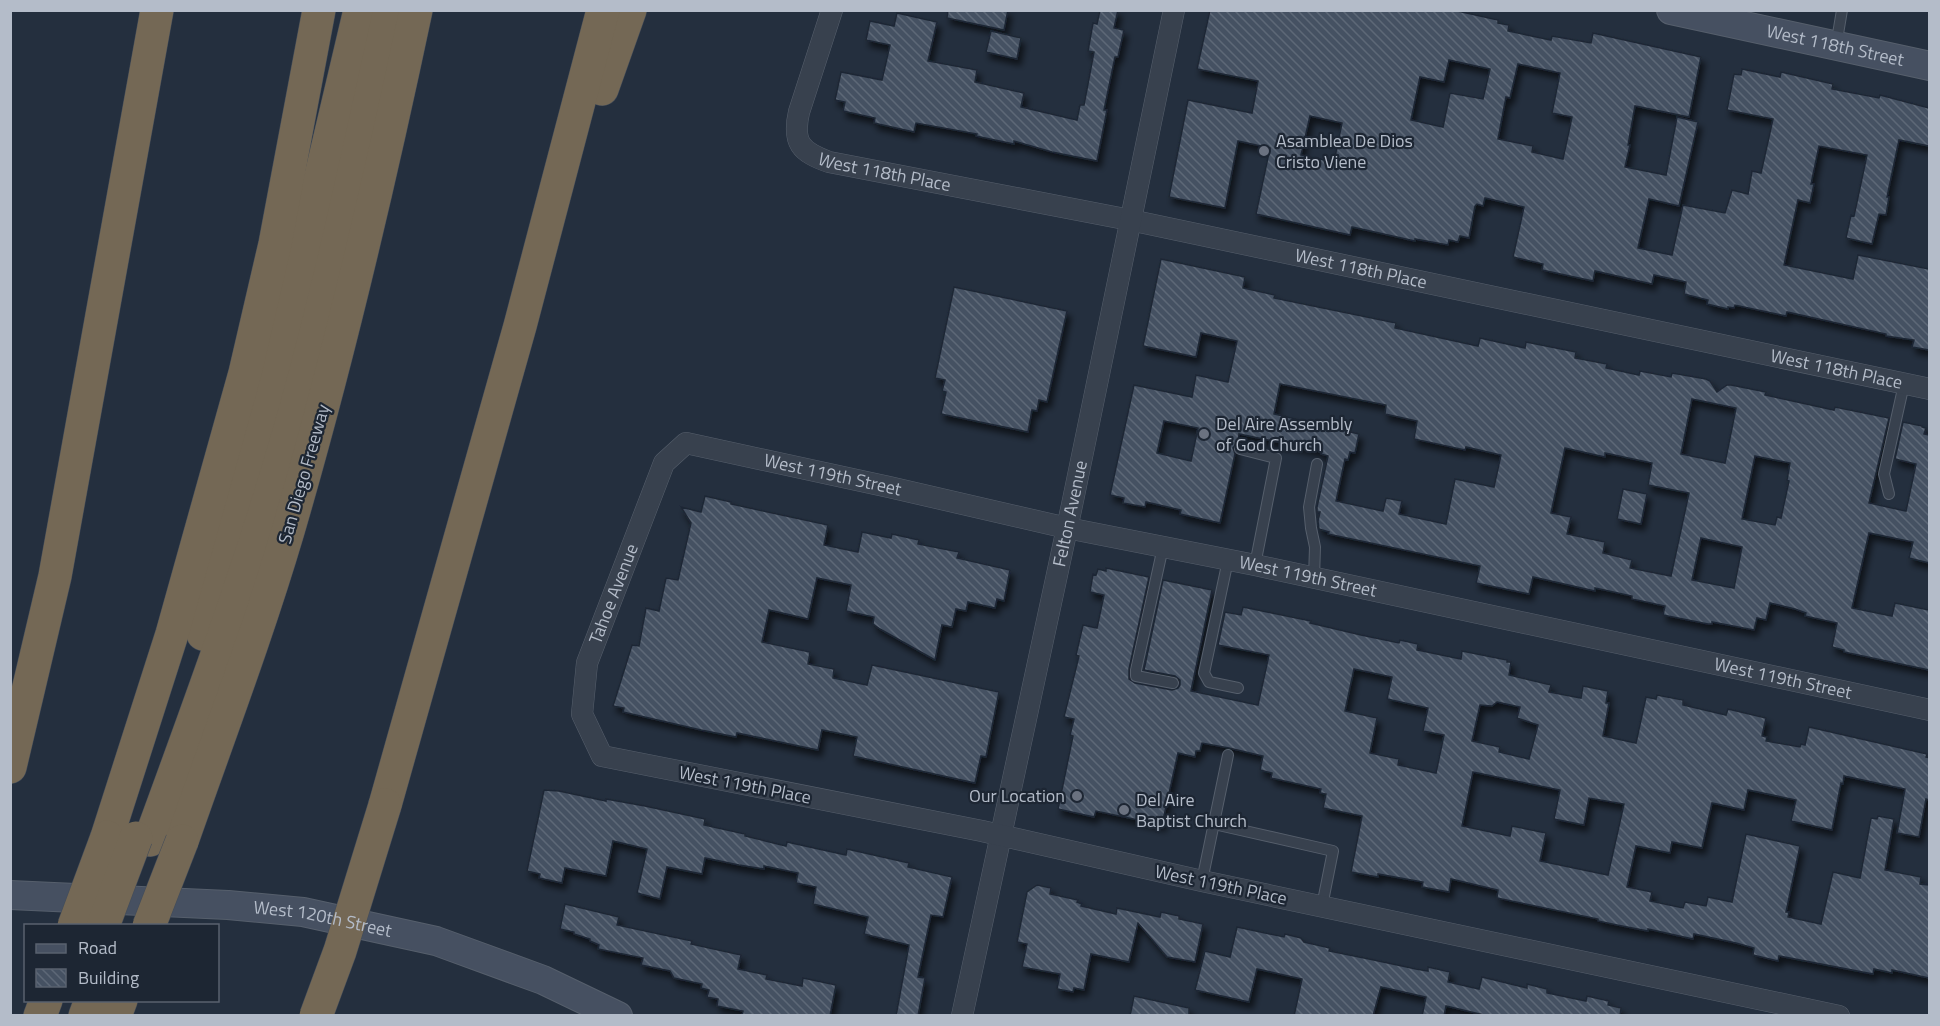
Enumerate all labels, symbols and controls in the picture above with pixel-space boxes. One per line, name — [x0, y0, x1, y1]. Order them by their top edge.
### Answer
street label: West 118th Street — [1764, 17, 1907, 73]
place label: Asamblea De Dios Cristo Viene — [1276, 127, 1413, 175]
marker: Asamblea De Dios Cristo Viene — [1257, 144, 1271, 158]
street label: West 118th Place — [814, 145, 953, 198]
street label: West 118th Place — [1293, 241, 1430, 295]
street label: West 118th Place — [1768, 342, 1905, 396]
street label: San Diego Freeway — [271, 401, 336, 547]
place label: Del Aire Assembly of God Church — [1216, 410, 1353, 458]
marker: Del Aire Assembly of God Church — [1197, 427, 1211, 441]
street label: West 119th Street — [761, 446, 905, 503]
street label: Felton Avenue — [1045, 458, 1094, 569]
street label: Tahoe Avenue — [582, 540, 645, 648]
street label: West 119th Street — [1237, 548, 1380, 604]
street label: West 119th Street — [1712, 650, 1855, 706]
street label: West 119th Place — [677, 758, 814, 811]
place label: Our Location — [969, 782, 1065, 809]
place label: Del Aire Baptist Church — [1136, 786, 1247, 834]
marker: Our Location — [1070, 789, 1084, 803]
marker: Del Aire Baptist Church — [1117, 803, 1131, 817]
street label: West 119th Place — [1153, 857, 1290, 912]
street label: West 120th Street — [252, 893, 395, 944]
legend — [24, 924, 219, 1002]
text: Road — [78, 934, 117, 961]
text: Building — [78, 964, 139, 991]

